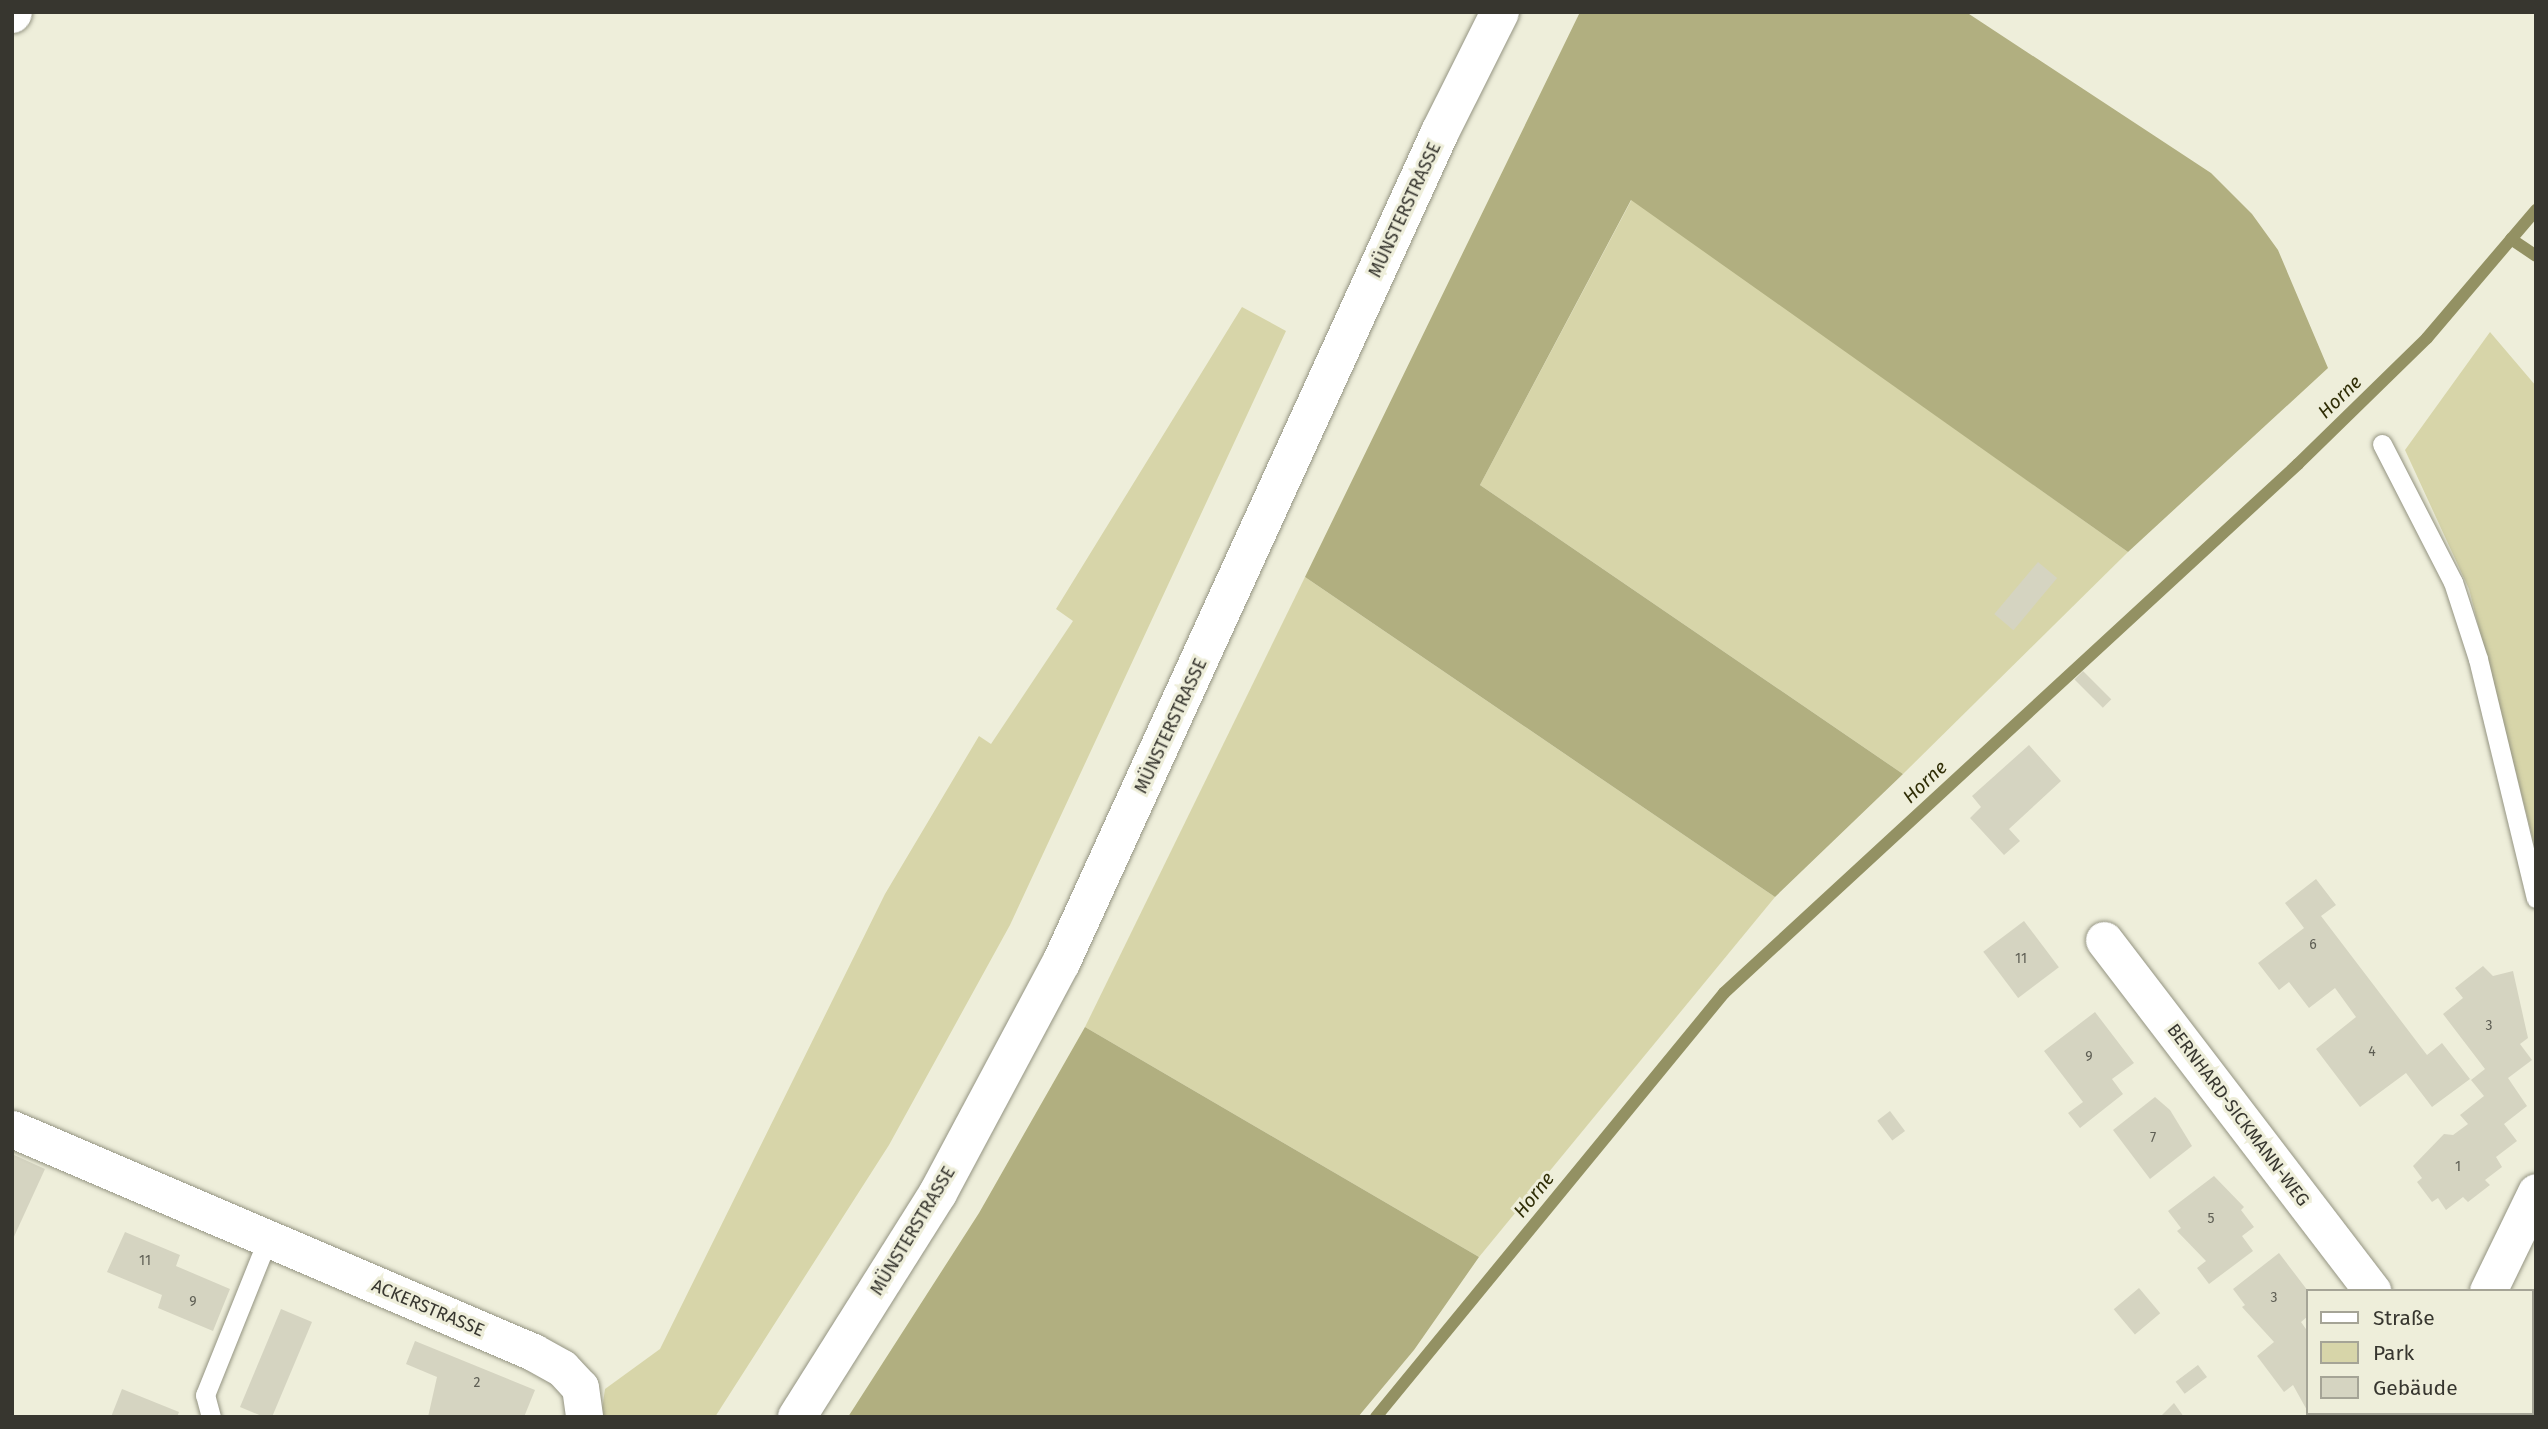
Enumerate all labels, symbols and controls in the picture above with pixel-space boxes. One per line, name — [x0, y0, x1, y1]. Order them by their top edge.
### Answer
street label: MÜNSTERSTRASSE — [1364, 139, 1446, 281]
water label: Horne — [2313, 371, 2367, 423]
street label: MÜNSTERSTRASSE — [1130, 655, 1212, 797]
water label: Horne — [1898, 756, 1952, 808]
house number: 6 — [2309, 937, 2317, 953]
house number: 11 — [2015, 951, 2027, 967]
house number: 3 — [2486, 1018, 2492, 1034]
street label: BERNHARD-SICKMANN-WEG — [2162, 1019, 2314, 1211]
house number: 4 — [2368, 1044, 2376, 1060]
house number: 9 — [2085, 1049, 2093, 1065]
house number: 7 — [2150, 1130, 2156, 1146]
house number: 1 — [2455, 1159, 2461, 1175]
street label: MÜNSTERSTRASSE — [866, 1163, 960, 1299]
water label: Horne — [1509, 1168, 1559, 1222]
house number: 5 — [2207, 1211, 2215, 1227]
house number: 11 — [139, 1253, 151, 1269]
street label: ACKERSTRASSE — [368, 1275, 488, 1341]
legend — [2306, 1289, 2534, 1415]
house number: 3 — [2271, 1290, 2277, 1306]
house number: 9 — [189, 1294, 197, 1310]
text: Straße — [2373, 1305, 2435, 1331]
text: Park — [2373, 1340, 2414, 1366]
house number: 2 — [474, 1375, 480, 1391]
text: Gebäude — [2373, 1375, 2458, 1401]

